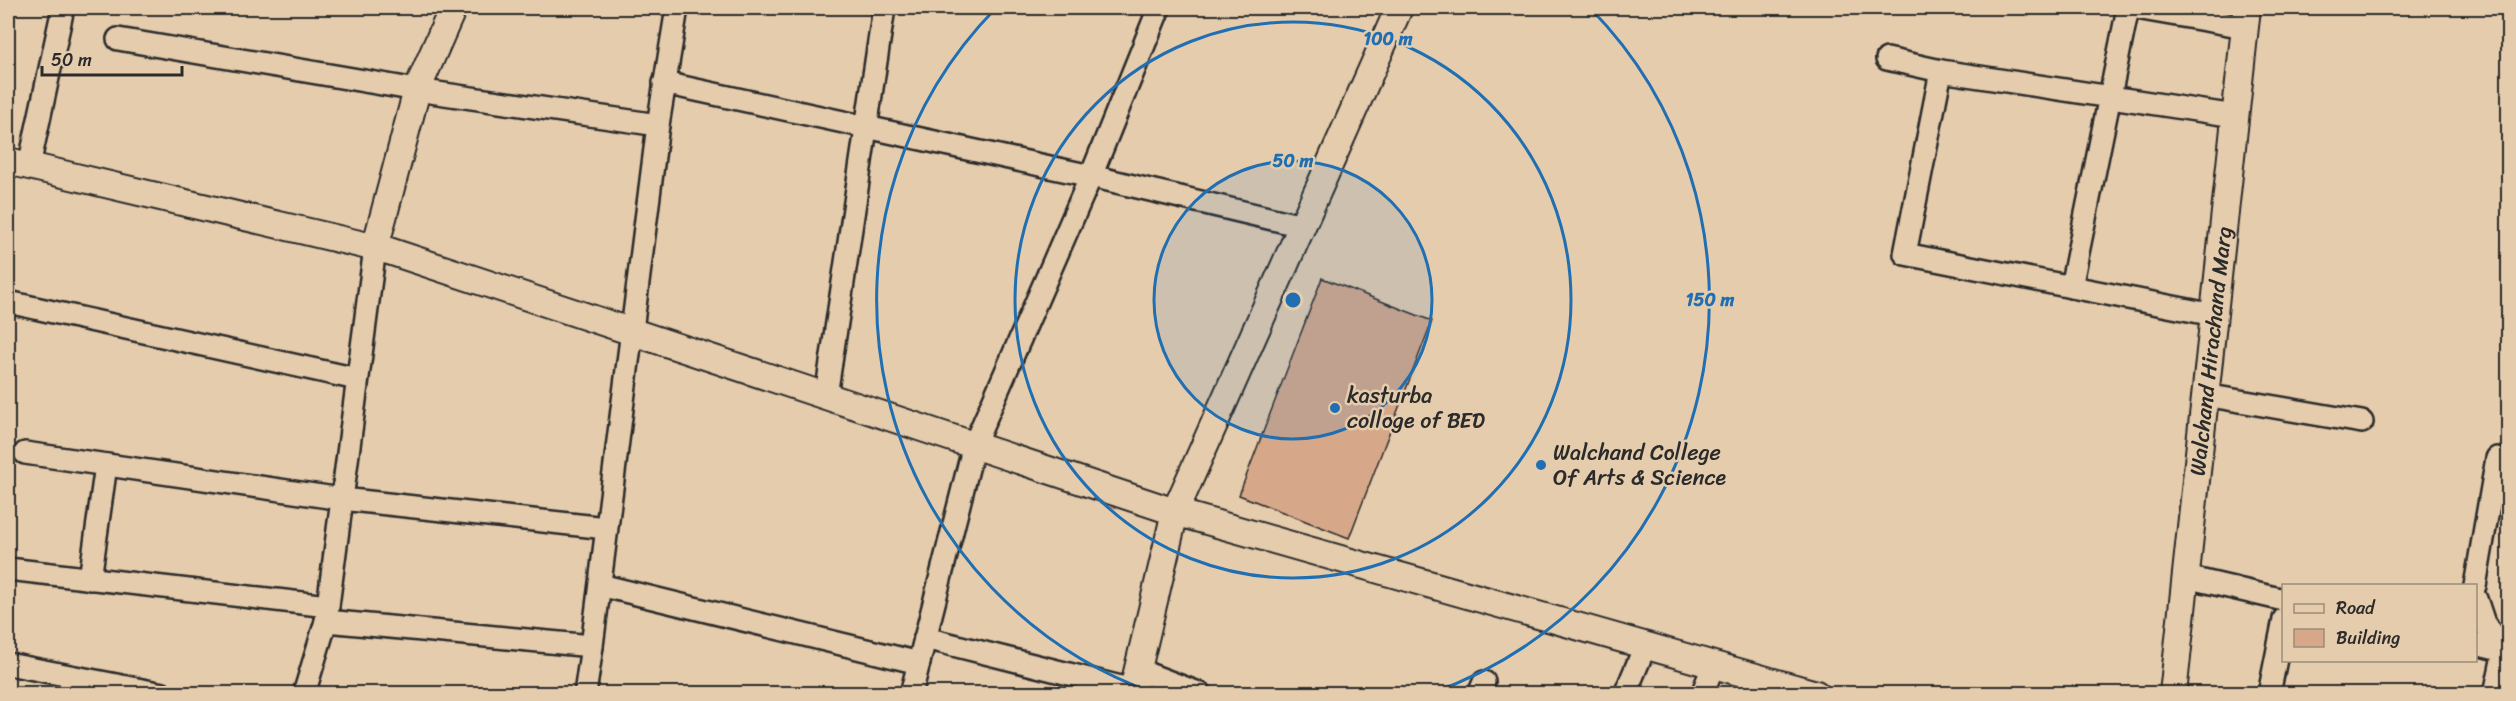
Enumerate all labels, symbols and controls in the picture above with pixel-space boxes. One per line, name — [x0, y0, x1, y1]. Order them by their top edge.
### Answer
text: 100 m — [1364, 23, 1413, 55]
scale bar — [42, 39, 182, 77]
text: 50 m — [51, 44, 92, 76]
text: 50 m — [1273, 145, 1314, 177]
street label: Walchand Hirachand Marg — [2177, 224, 2243, 478]
text: 150 m — [1686, 284, 1734, 316]
centre of rings — [1283, 290, 1303, 310]
place label: kasturba colloge of BED — [1347, 376, 1485, 440]
marker: kasturba colloge of BED — [1328, 401, 1342, 415]
place label: Walchand College Of Arts & Science — [1553, 433, 1727, 497]
marker: Walchand College Of Arts & Science — [1534, 458, 1548, 472]
legend — [2282, 584, 2477, 662]
text: Road — [2336, 592, 2376, 624]
text: Building — [2336, 622, 2400, 654]

